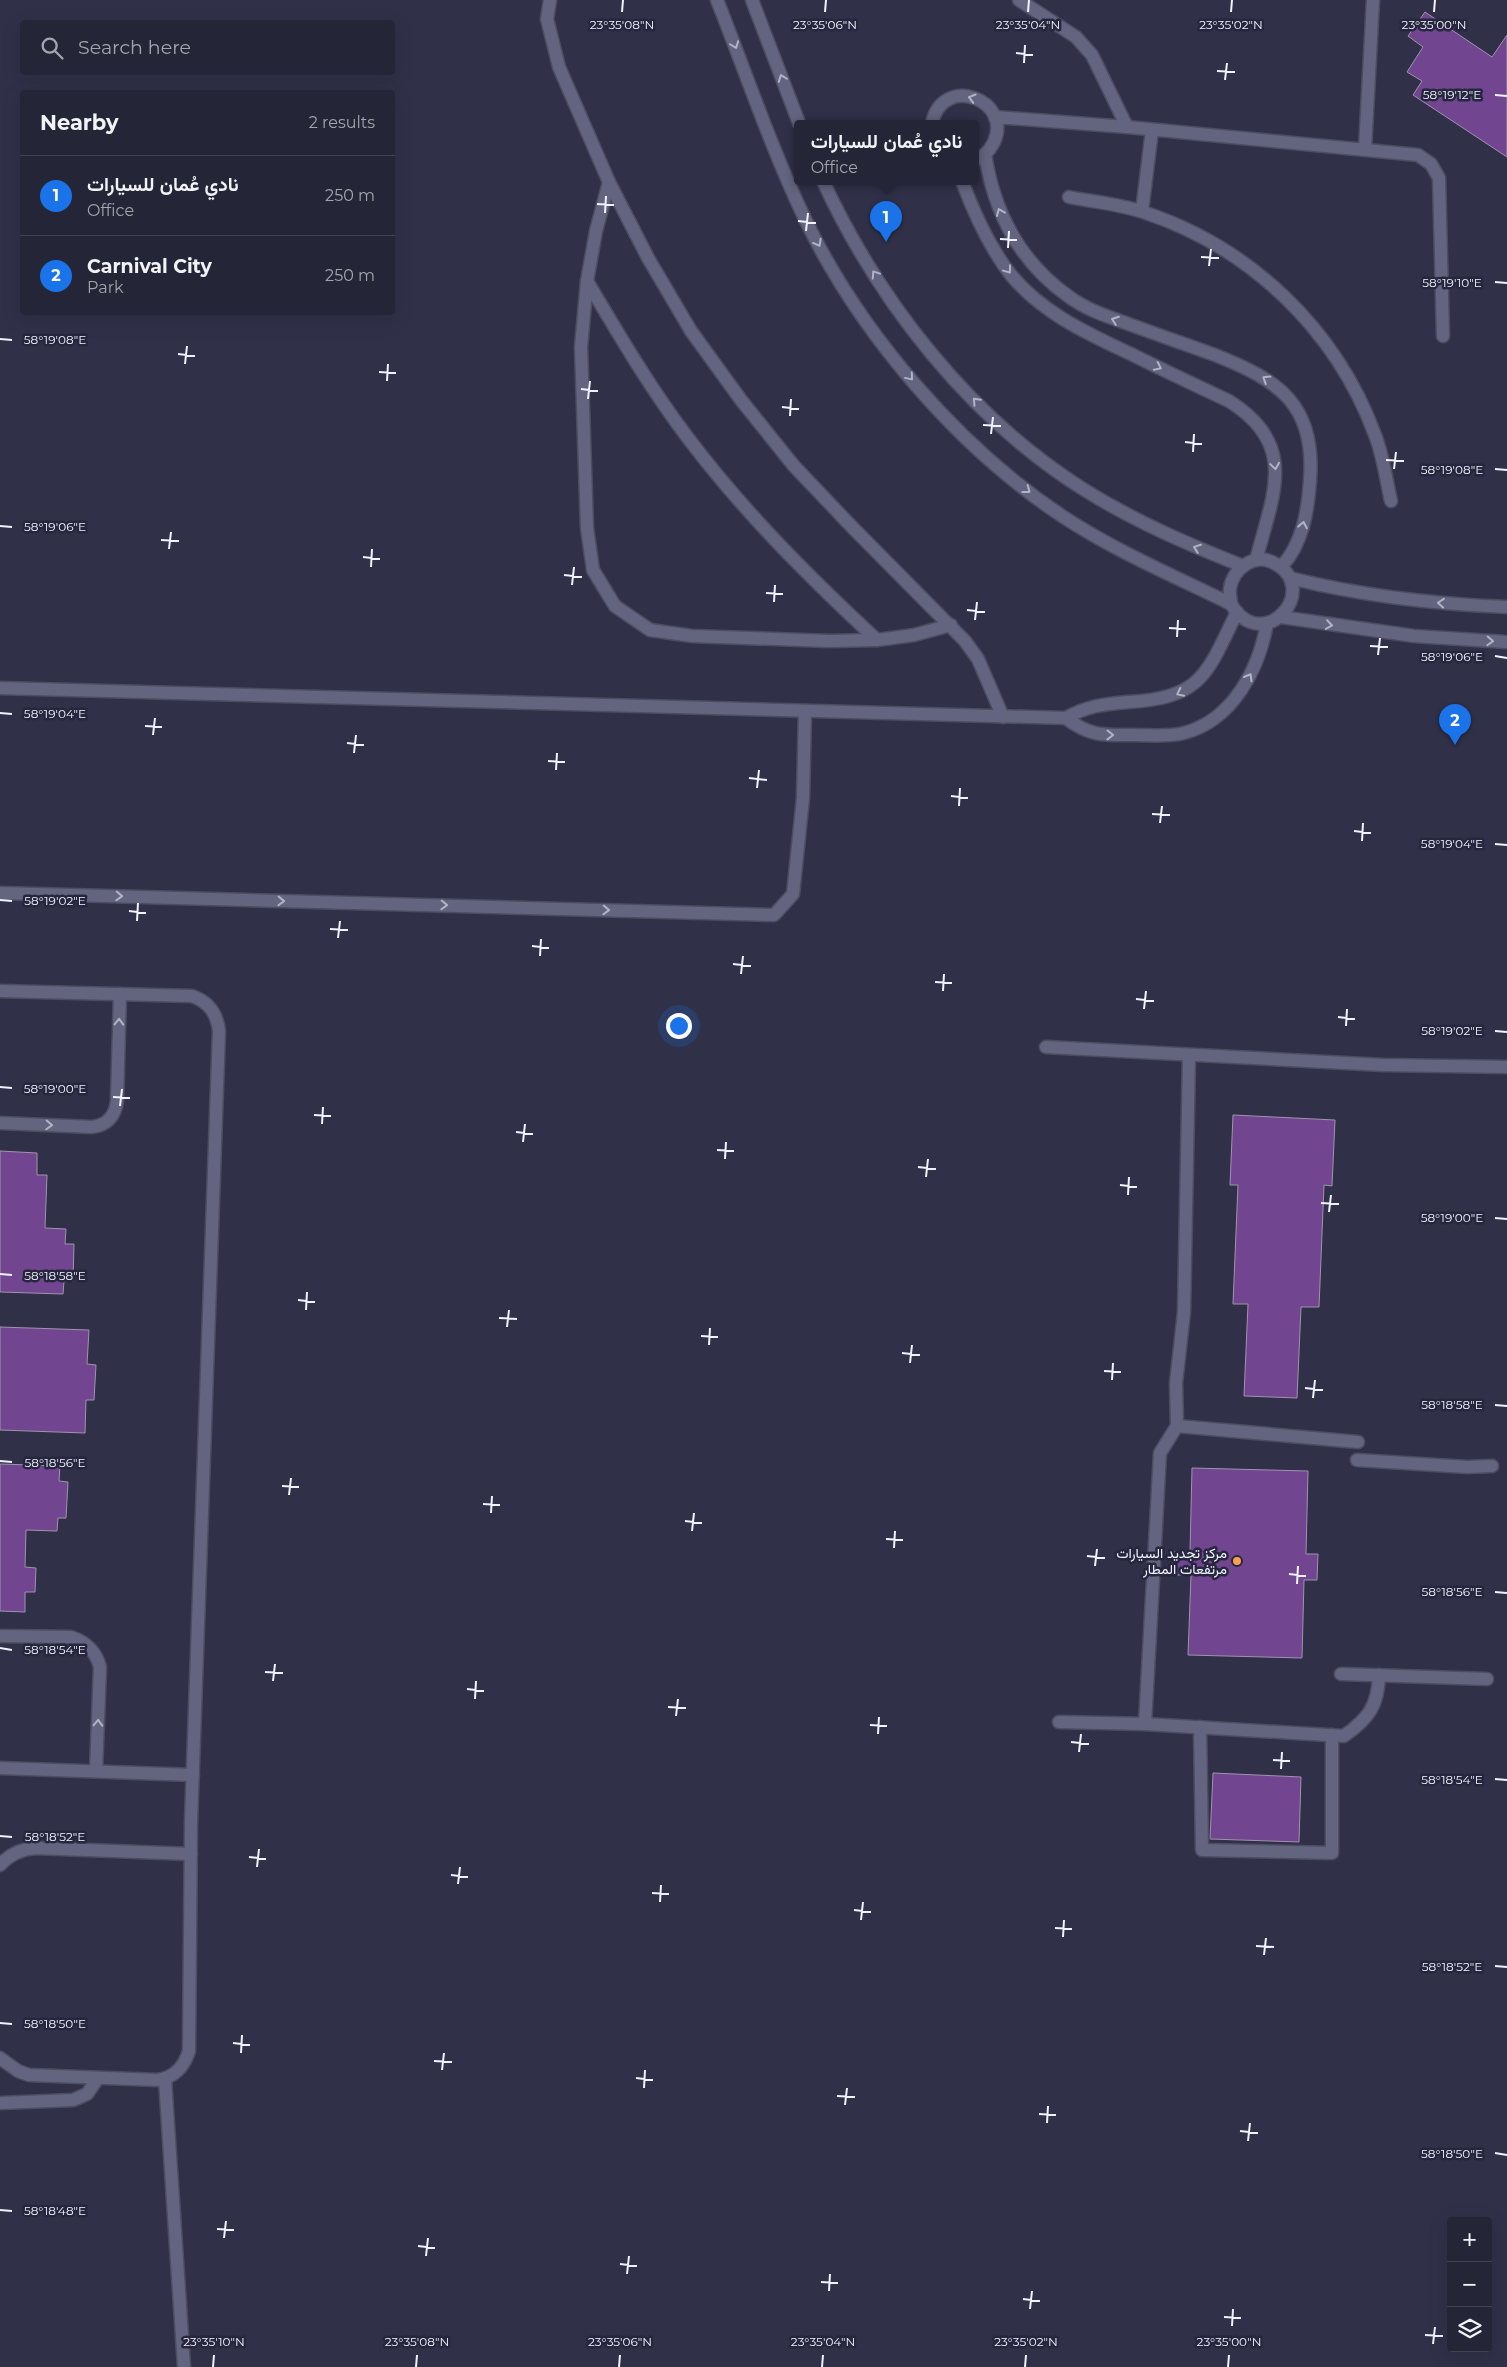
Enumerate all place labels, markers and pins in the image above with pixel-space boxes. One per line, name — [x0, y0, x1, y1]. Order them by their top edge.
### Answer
pin: 1 — [870, 201, 902, 242]
pin: 2 — [1439, 704, 1471, 745]
place label: مركز تجديد السيارات مرتفعات المطار — [1116, 1544, 1227, 1578]
marker: مركز تجديد السيارات مرتفعات المطار — [1231, 1555, 1243, 1567]

